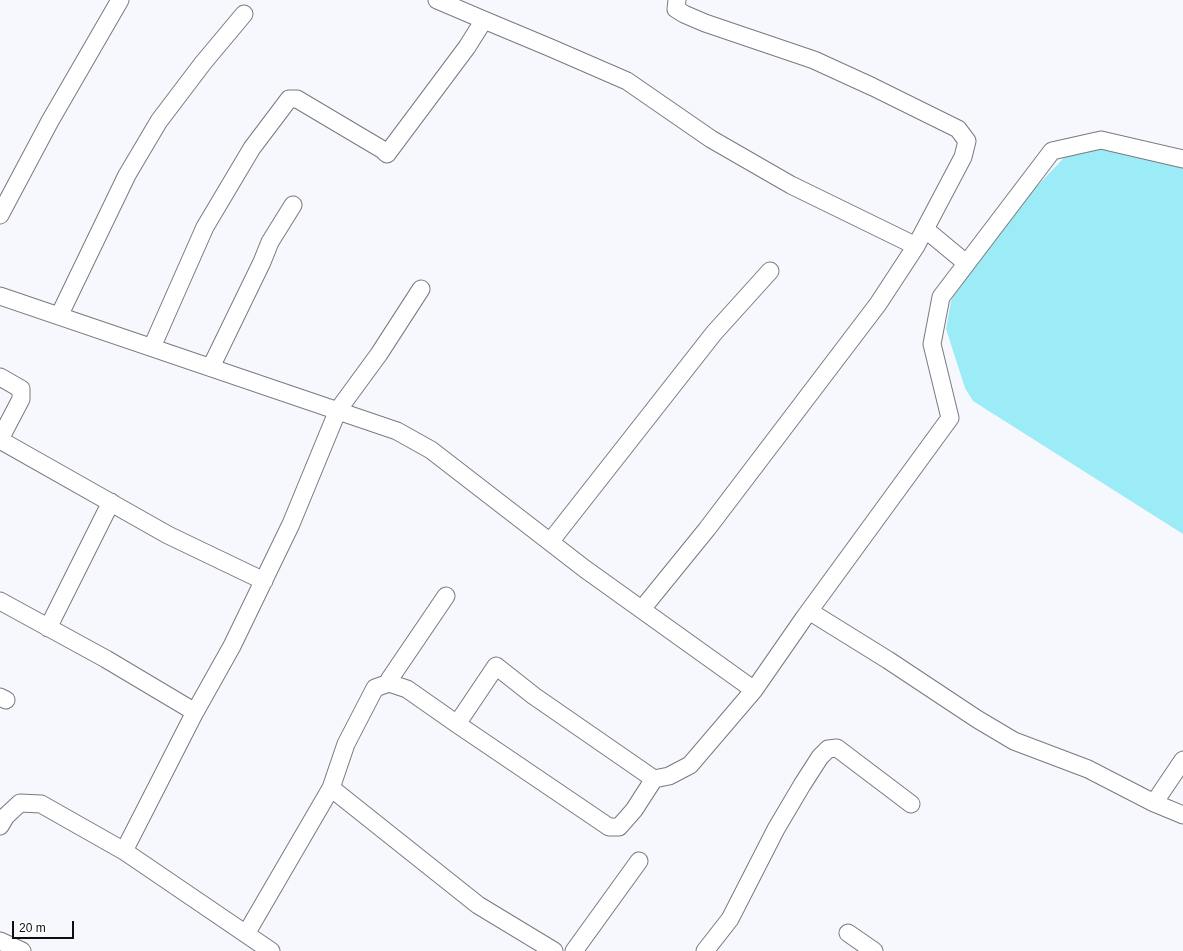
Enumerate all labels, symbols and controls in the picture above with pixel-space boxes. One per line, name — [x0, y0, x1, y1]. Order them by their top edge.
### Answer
scale bar — [14, 913, 76, 939]
text: 20 m — [19, 921, 46, 935]

